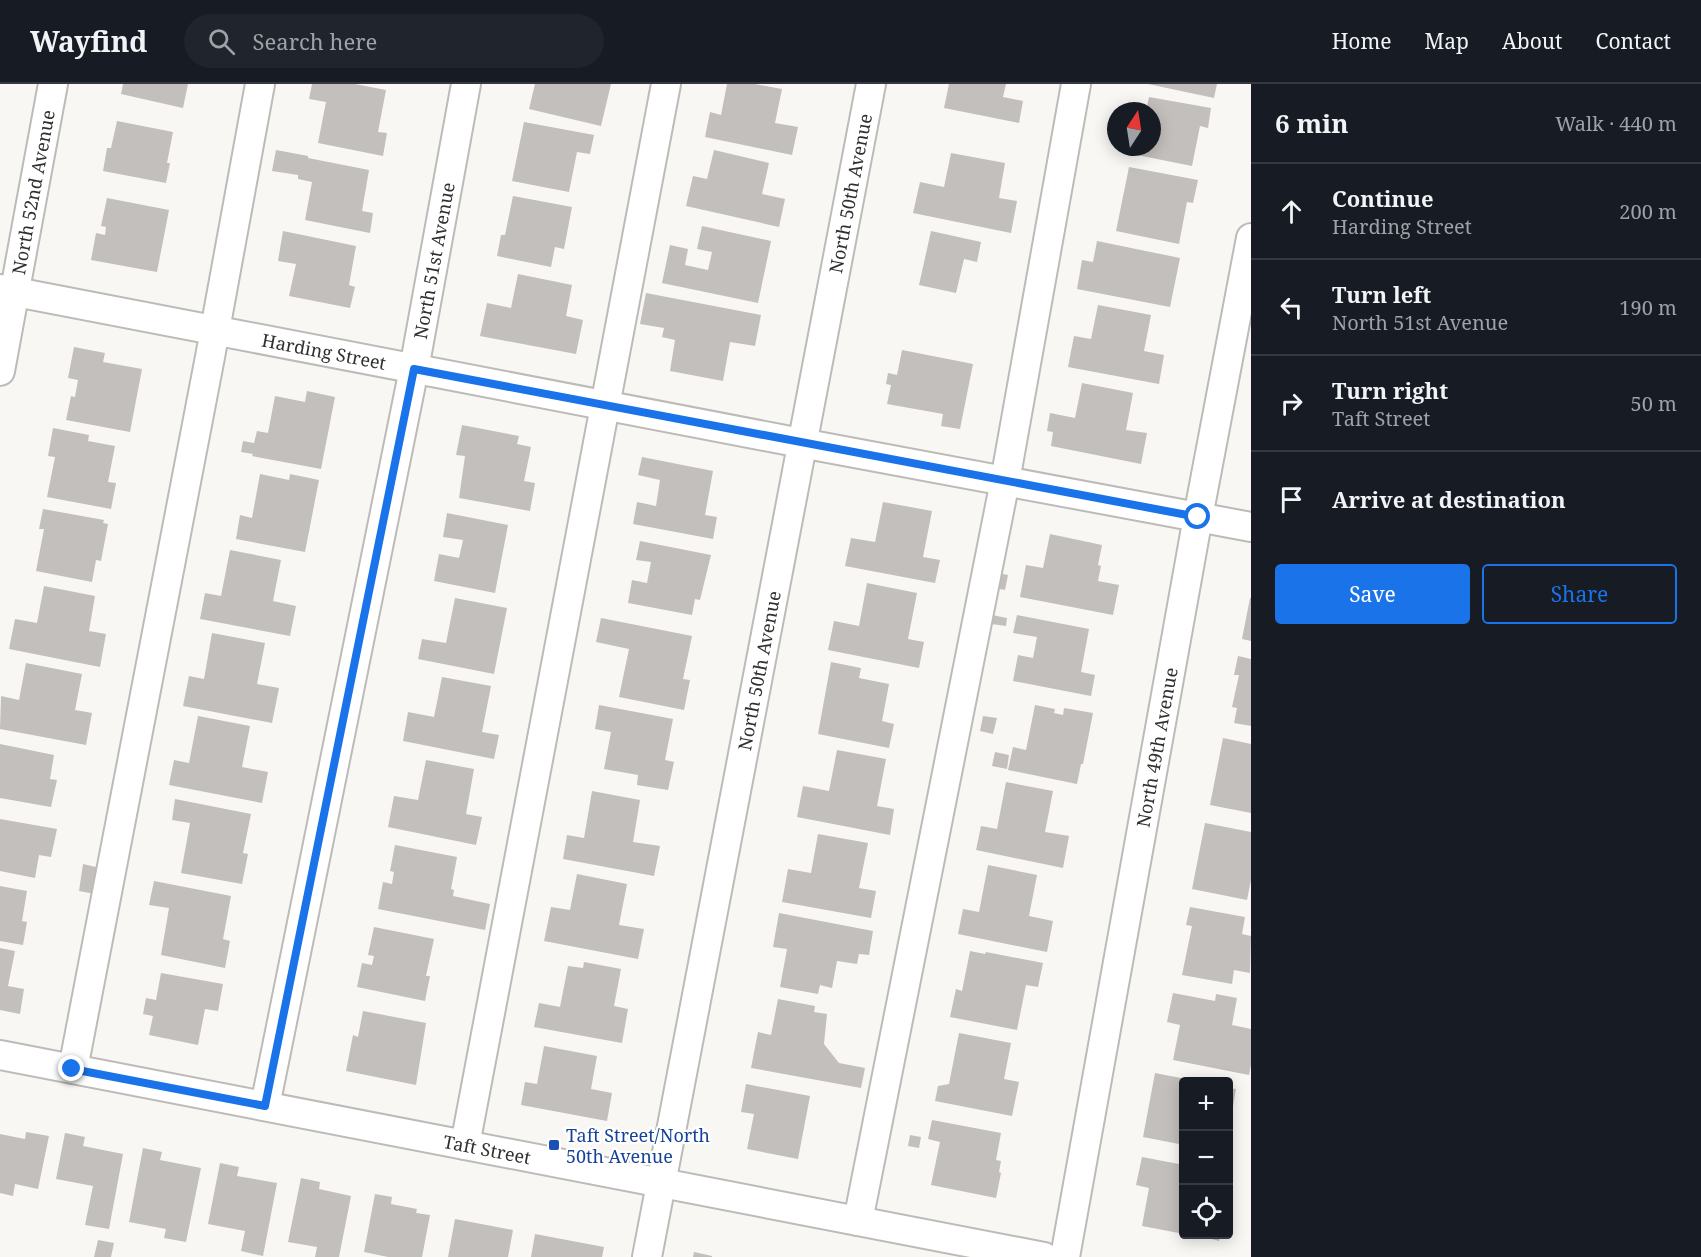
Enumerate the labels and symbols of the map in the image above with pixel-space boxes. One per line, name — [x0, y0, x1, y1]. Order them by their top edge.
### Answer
north arrow — [1107, 102, 1161, 156]
street label: North 52nd Avenue — [6, 108, 60, 276]
street label: North 50th Avenue — [823, 111, 877, 275]
street label: North 51st Avenue — [408, 180, 460, 341]
street label: Harding Street — [260, 328, 388, 375]
route start — [1184, 503, 1210, 529]
street label: North 50th Avenue — [732, 589, 786, 752]
street label: North 49th Avenue — [1130, 665, 1183, 829]
route end — [58, 1055, 84, 1081]
place label: Taft Street/North 50th Avenue — [566, 1123, 710, 1168]
street label: Taft Street — [441, 1129, 533, 1169]
marker: Taft Street/North 50th Avenue — [547, 1138, 561, 1152]

